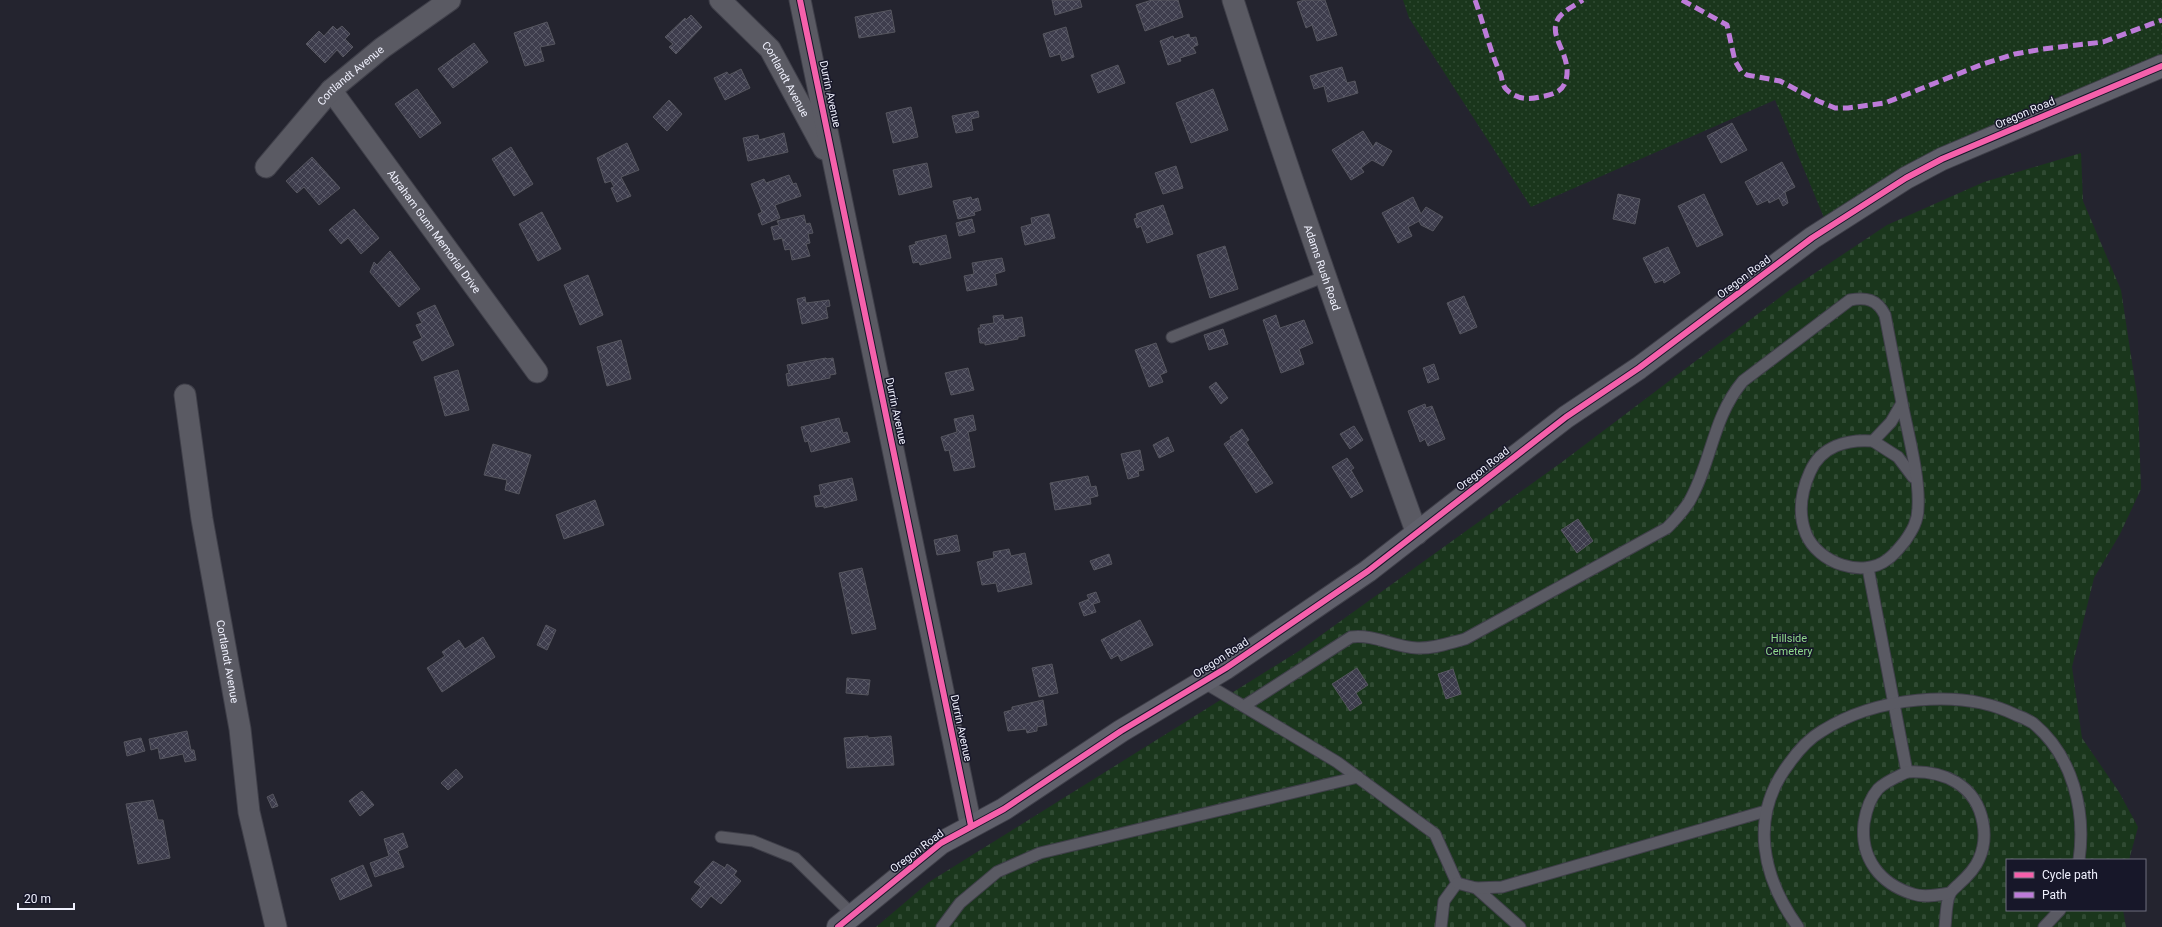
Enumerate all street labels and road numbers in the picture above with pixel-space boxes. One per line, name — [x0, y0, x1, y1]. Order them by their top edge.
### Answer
street label: Cortlandt Avenue — [760, 39, 812, 119]
street label: Cortlandt Avenue — [314, 43, 387, 108]
street label: Durrin Avenue — [817, 59, 843, 129]
street label: Oregon Road — [1993, 95, 2057, 131]
street label: Abraham Gunn Memorial Drive — [385, 167, 484, 296]
street label: Adams Rush Road — [1301, 223, 1343, 312]
street label: Oregon Road — [1715, 253, 1773, 301]
street label: Durrin Avenue — [883, 376, 909, 446]
street label: Oregon Road — [1454, 444, 1512, 494]
street label: Cortlandt Avenue — [214, 619, 242, 704]
street label: Oregon Road — [1191, 635, 1251, 681]
street label: Durrin Avenue — [948, 693, 974, 763]
street label: Oregon Road — [888, 827, 946, 875]

